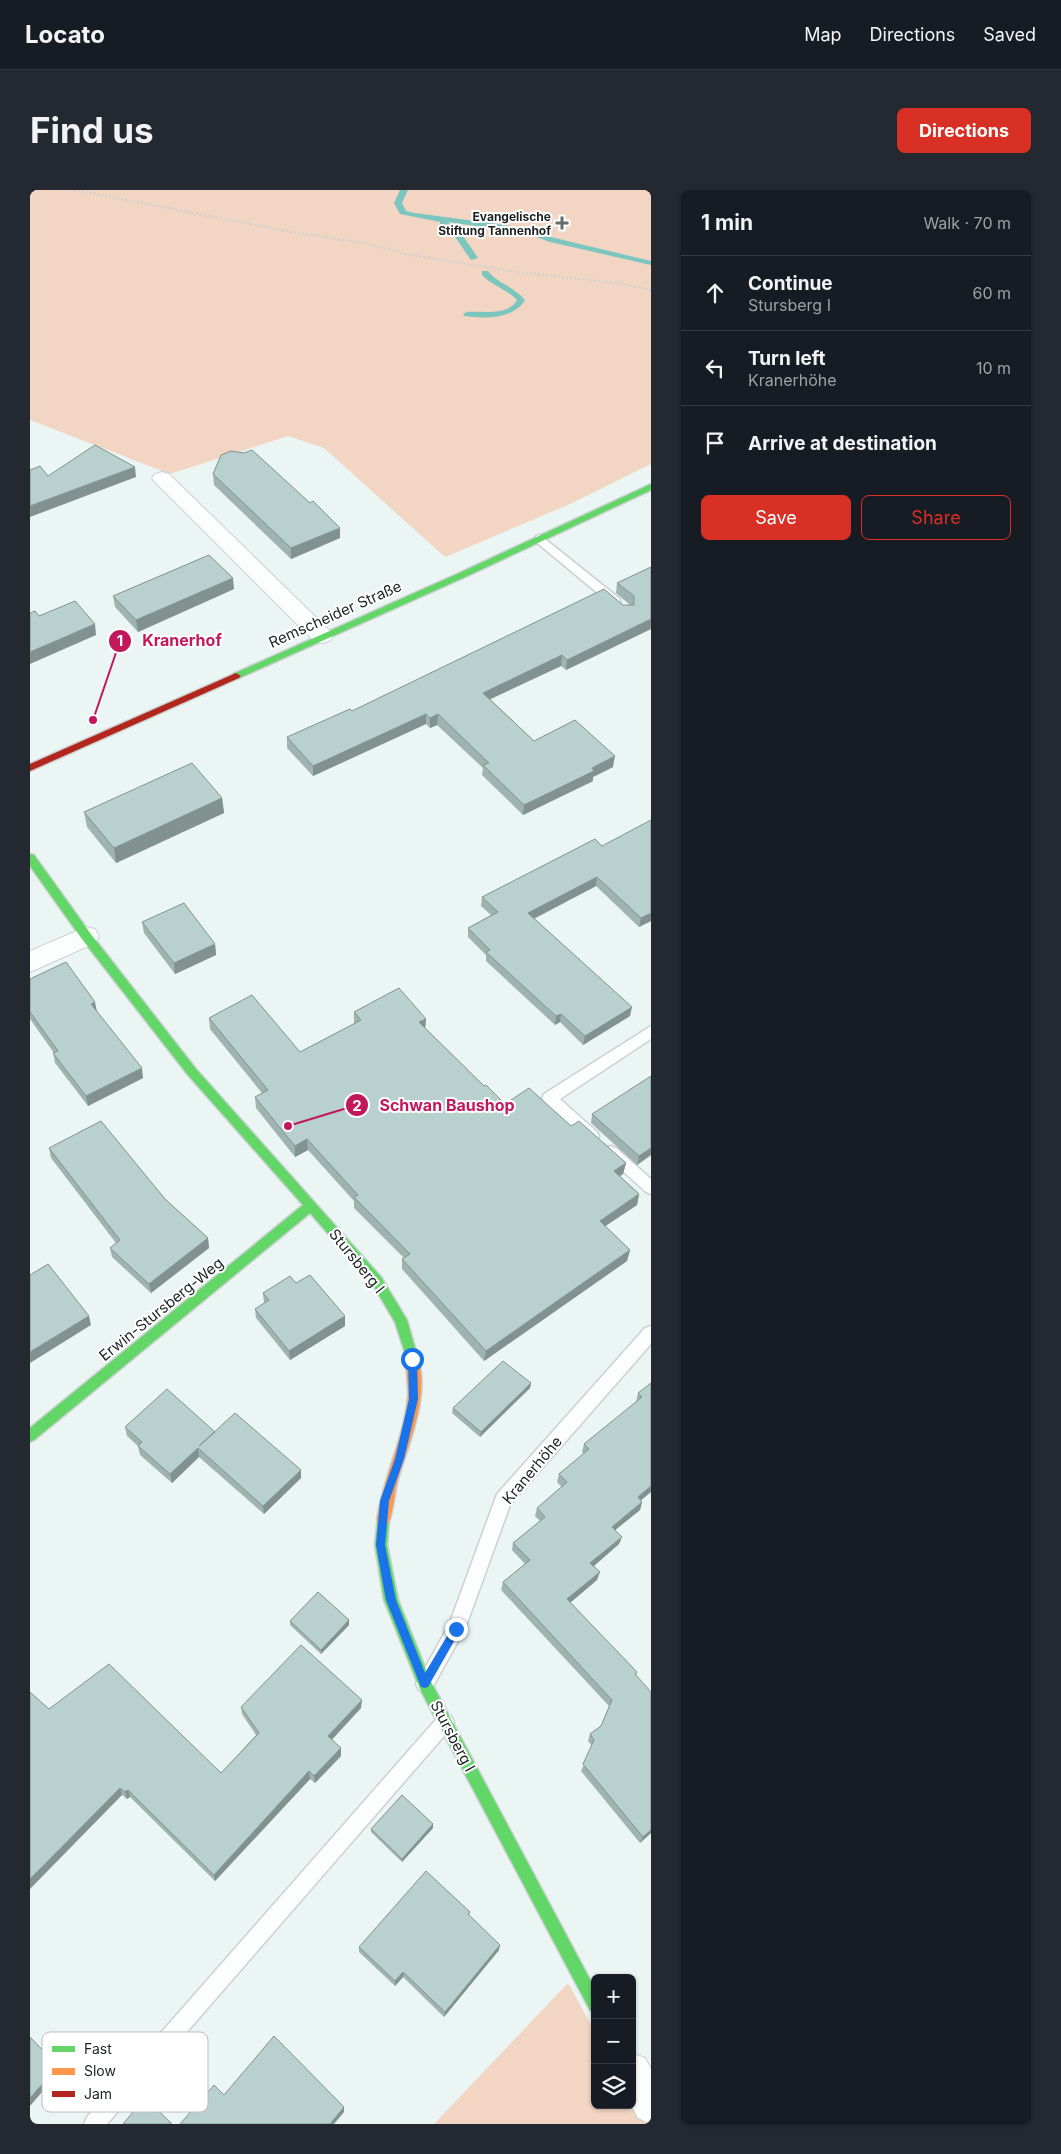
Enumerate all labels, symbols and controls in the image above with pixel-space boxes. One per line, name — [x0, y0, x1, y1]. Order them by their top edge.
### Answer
text: Locato — [25, 20, 105, 49]
text: Map — [804, 24, 842, 45]
text: Directions — [870, 24, 955, 45]
text: Saved — [983, 24, 1036, 45]
button: Directions — [897, 108, 1031, 153]
text: Find us — [30, 109, 154, 151]
place label: Evangelische Stiftung Tannenhof — [438, 209, 551, 238]
text: 1 min — [701, 210, 753, 235]
text: Walk · 70 m — [923, 213, 1011, 233]
marker: Evangelische Stiftung Tannenhof — [555, 216, 569, 230]
text: Continue — [748, 272, 833, 295]
icon: ahead — [701, 279, 729, 307]
text: 60 m — [972, 283, 1011, 303]
text: Stursberg I — [748, 295, 831, 315]
text: Turn left — [748, 347, 826, 370]
icon: left — [701, 354, 729, 382]
text: 10 m — [976, 358, 1011, 378]
text: Kranerhöhe — [748, 370, 837, 390]
icon: arrive — [701, 429, 729, 457]
text: Arrive at destination — [748, 432, 937, 455]
button: Save — [701, 495, 851, 540]
button: Share — [861, 495, 1011, 540]
street label: Remscheider Straße — [266, 576, 404, 652]
callout: Kranerhof — [108, 625, 232, 656]
text: Kranerhof — [142, 630, 222, 650]
text: 1 — [117, 631, 123, 650]
callout: Schwan Baushop — [344, 1090, 524, 1121]
text: Schwan Baushop — [379, 1095, 515, 1115]
text: 2 — [352, 1096, 362, 1115]
street label: Stursberg I — [325, 1225, 389, 1297]
street label: Erwin-Stursberg-Weg — [95, 1253, 227, 1365]
route start — [401, 1348, 424, 1371]
street label: Kranerhöhe — [498, 1432, 566, 1508]
route end — [445, 1618, 468, 1641]
street label: Stursberg I — [426, 1697, 480, 1775]
map controls — [591, 1974, 636, 2109]
button: + — [591, 1974, 636, 2019]
button: − — [591, 2019, 636, 2064]
legend — [42, 2032, 208, 2112]
text: Fast — [84, 2040, 112, 2057]
text: Slow — [84, 2062, 116, 2079]
button: layers — [591, 2064, 636, 2109]
text: Jam — [84, 2085, 112, 2102]

